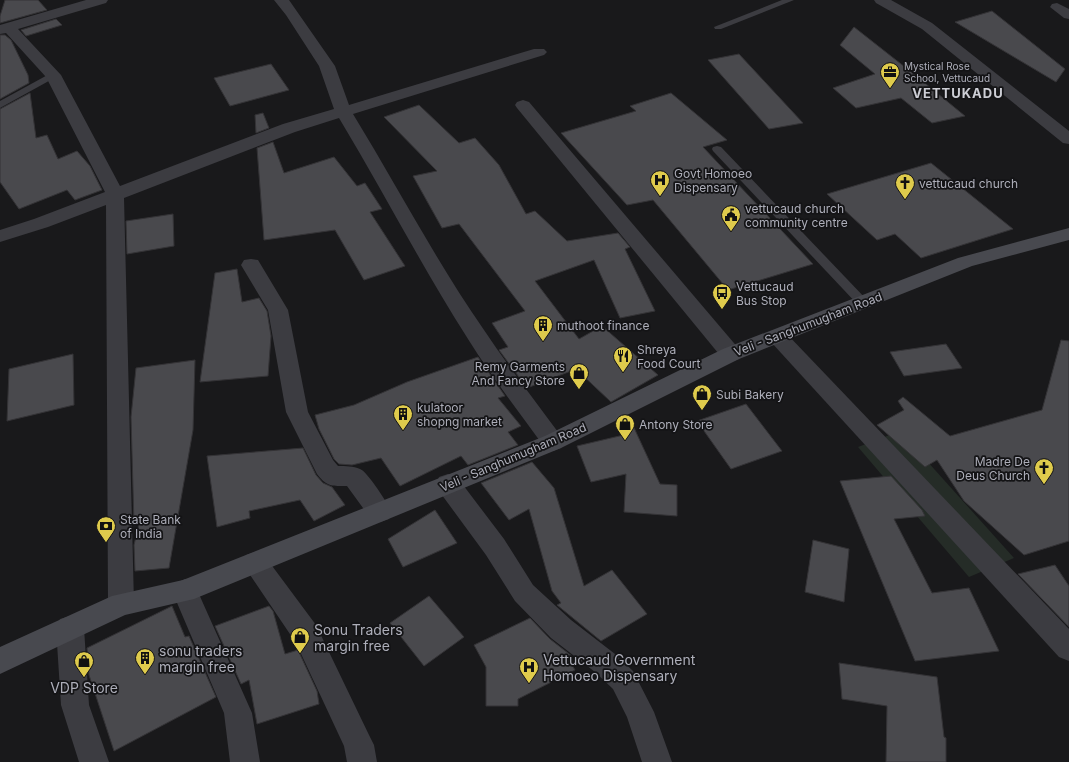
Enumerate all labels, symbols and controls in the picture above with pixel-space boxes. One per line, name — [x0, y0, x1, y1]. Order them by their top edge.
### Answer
place label: Mystical Rose School, Vettucaud — [904, 60, 990, 84]
office icon: Mystical Rose School, Vettucaud — [879, 61, 901, 89]
district label: VETTUKADU — [912, 85, 1004, 101]
place label: Govt Homoeo Dispensary — [674, 166, 752, 195]
hospital icon: Govt Homoeo Dispensary — [649, 169, 671, 197]
church icon: vettucaud church — [894, 172, 916, 200]
place label: vettucaud church — [919, 176, 1018, 191]
place label: vettucaud church community centre — [745, 201, 848, 230]
public building icon: vettucaud church community centre — [720, 204, 742, 232]
place label: Vettucaud Bus Stop — [736, 279, 793, 308]
bus stop icon: Vettucaud Bus Stop — [711, 282, 733, 310]
street label: Veli - Sanghumugham Road — [732, 289, 884, 359]
building icon: muthoot finance — [532, 314, 554, 342]
place label: muthoot finance — [557, 318, 649, 333]
place label: Shreya Food Court — [637, 342, 700, 371]
restaurant icon: Shreya Food Court — [612, 345, 634, 373]
place label: Remy Garments And Fancy Store — [472, 359, 565, 388]
shop icon: Remy Garments And Fancy Store — [568, 362, 590, 390]
shop icon: Subi Bakery — [691, 383, 713, 411]
place label: Subi Bakery — [716, 387, 784, 402]
place label: kulatoor shopng market — [417, 400, 502, 429]
building icon: kulatoor shopng market — [392, 403, 414, 431]
shop icon: Antony Store — [614, 413, 636, 441]
place label: Antony Store — [639, 417, 712, 432]
street label: Veli - Sanghumugham Road — [438, 419, 588, 495]
place label: Madre De Deus Church — [956, 454, 1030, 483]
church icon: Madre De Deus Church — [1033, 457, 1055, 485]
place label: State Bank of India — [120, 512, 181, 541]
bank icon: State Bank of India — [95, 515, 117, 543]
place label: Sonu Traders margin free — [314, 621, 403, 654]
shop icon: Sonu Traders margin free — [289, 626, 311, 654]
place label: sonu traders margin free — [159, 642, 242, 675]
building icon: sonu traders margin free — [134, 647, 156, 675]
shop icon: VDP Store — [73, 650, 95, 678]
place label: Vettucaud Government Homoeo Dispensary — [543, 651, 696, 684]
hospital icon: Vettucaud Government Homoeo Dispensary — [518, 656, 540, 684]
place label: VDP Store — [50, 679, 118, 696]

